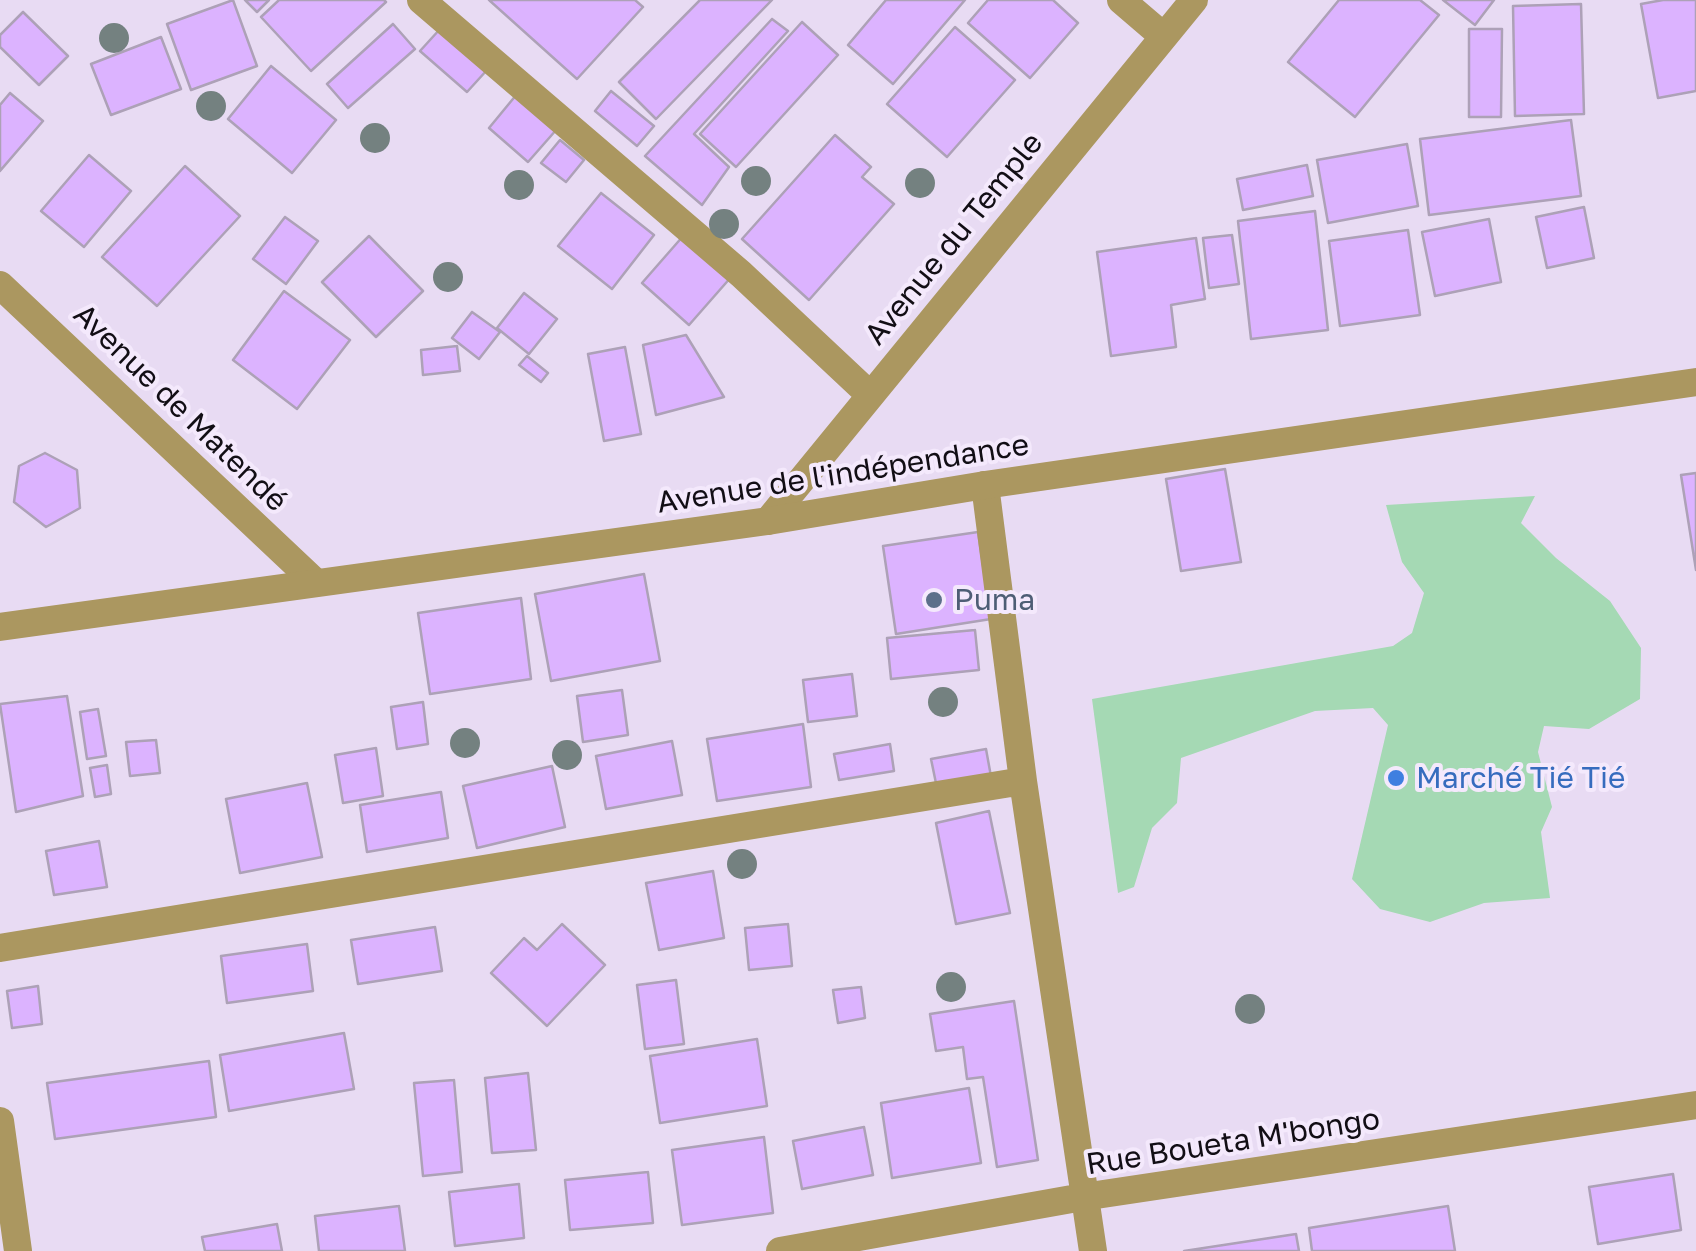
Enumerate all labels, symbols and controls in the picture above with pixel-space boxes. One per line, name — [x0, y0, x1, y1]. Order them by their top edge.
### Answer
street label: Avenue du Temple — [857, 126, 1051, 352]
street label: Avenue de Matendé — [66, 297, 294, 519]
street label: Avenue de l'indépendance — [655, 427, 1031, 521]
place label: Puma — [954, 582, 1035, 618]
marker: Puma — [923, 589, 945, 611]
place label: Marché Tié Tié — [1416, 760, 1625, 796]
marker: Marché Tié Tié — [1385, 767, 1407, 789]
street label: Rue Boueta M'bongo — [1084, 1101, 1382, 1183]

